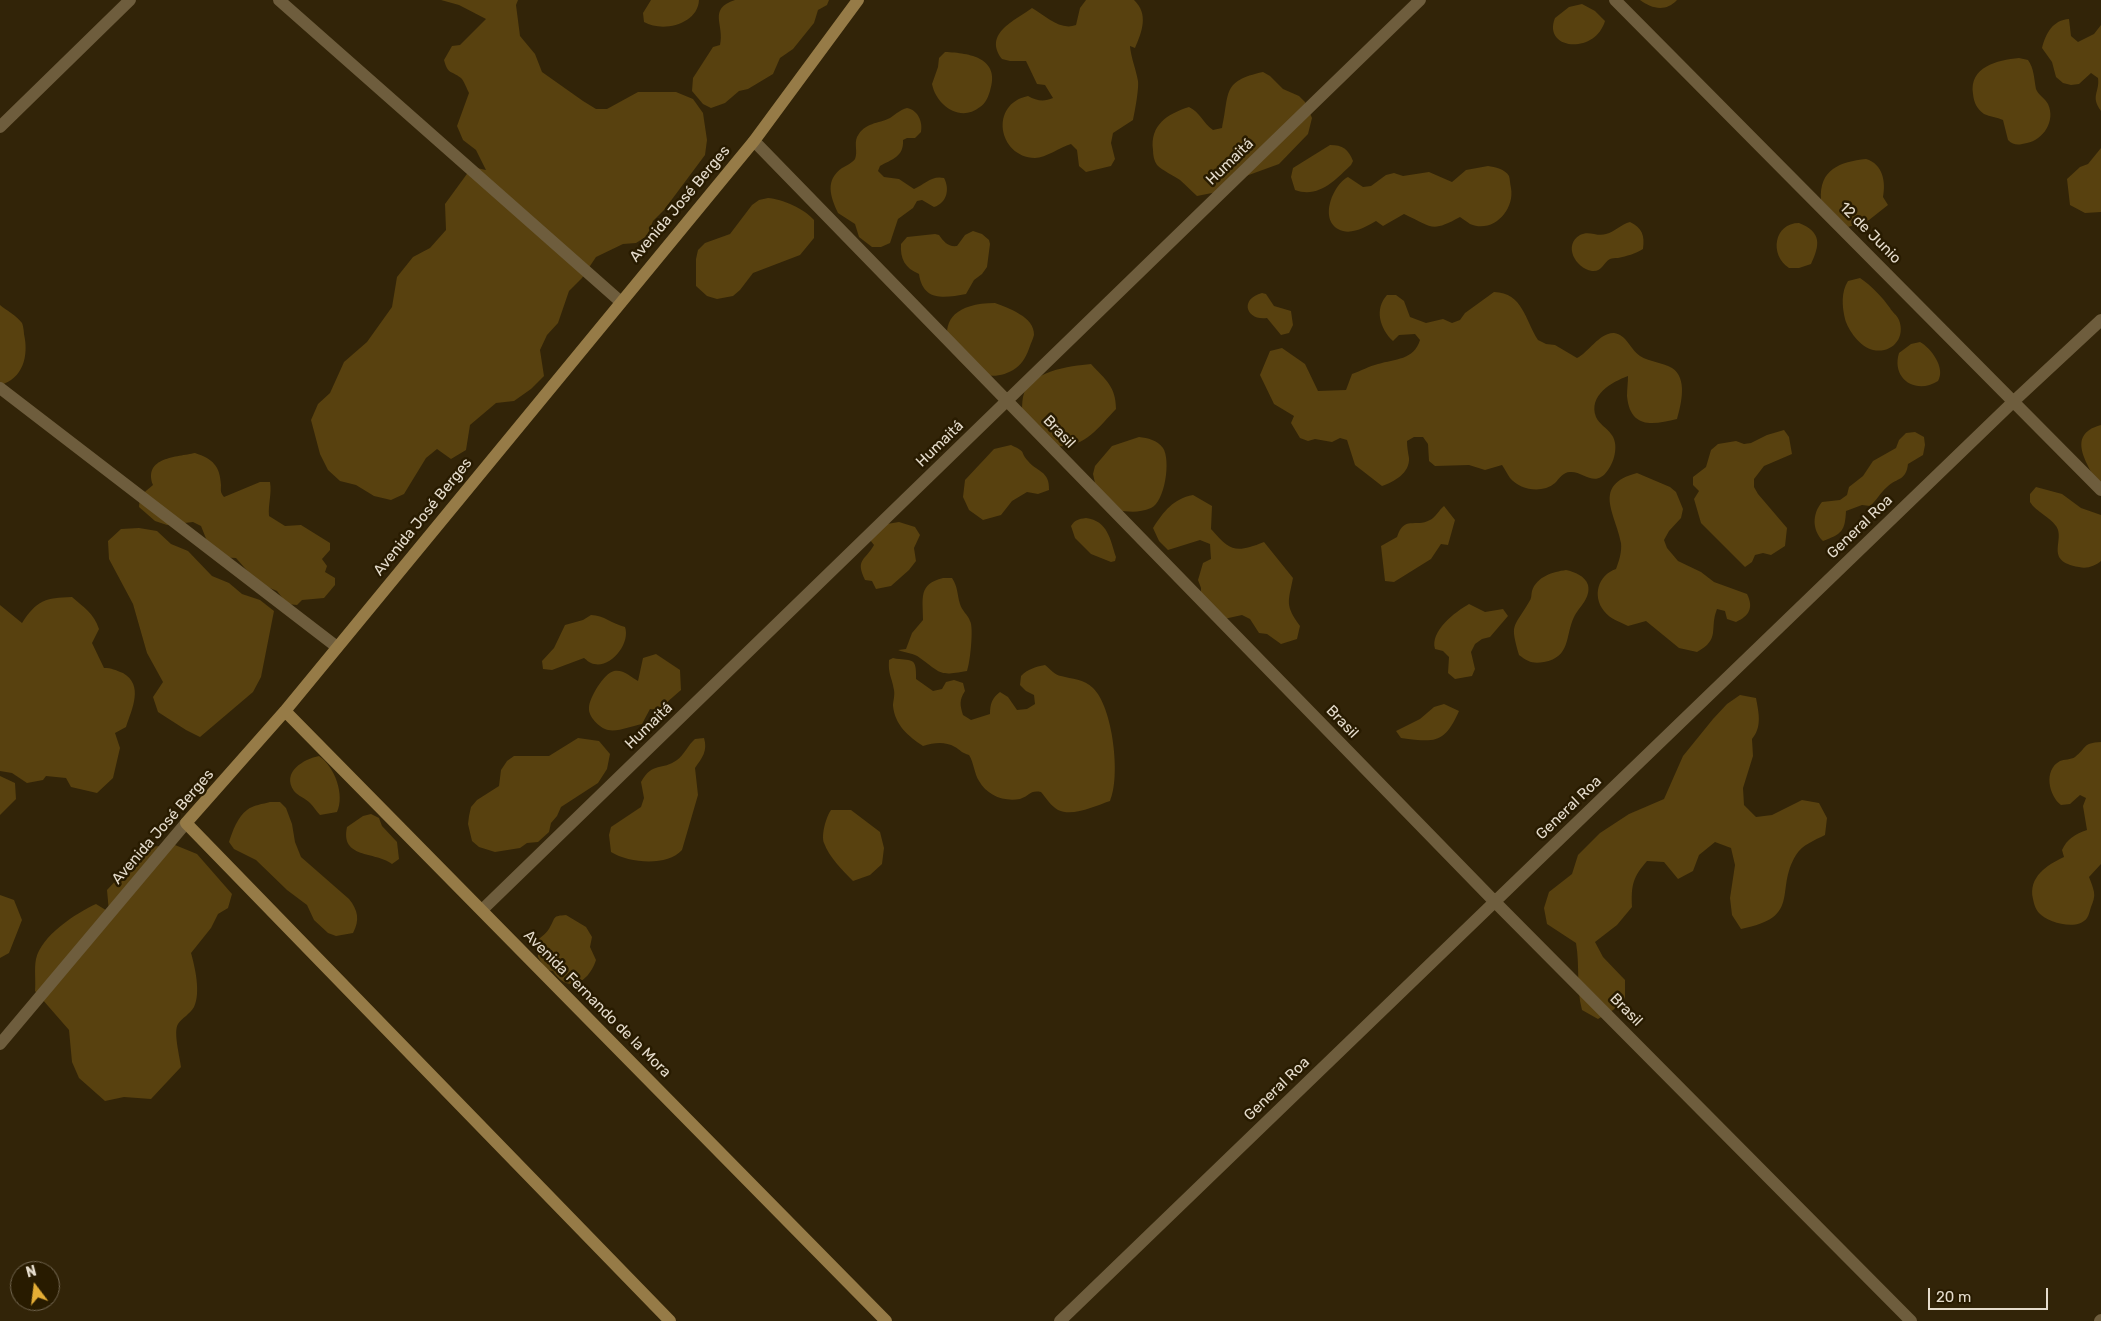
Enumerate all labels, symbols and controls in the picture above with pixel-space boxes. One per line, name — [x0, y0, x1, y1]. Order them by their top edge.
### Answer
street label: Humaitá — [1202, 135, 1258, 189]
street label: Avenida José Berges — [626, 142, 734, 266]
street label: 12 de Junio — [1835, 198, 1905, 268]
street label: Brasil — [1039, 412, 1079, 452]
street label: Humaitá — [912, 417, 968, 471]
street label: Avenida José Berges — [370, 454, 476, 580]
street label: General Roa — [1824, 491, 1896, 563]
street label: Humaitá — [621, 699, 677, 753]
street label: Brasil — [1322, 702, 1362, 742]
street label: Avenida José Berges — [108, 766, 218, 888]
street label: General Roa — [1533, 772, 1605, 844]
street label: Avenida Fernando de la Mora — [520, 927, 674, 1081]
street label: Brasil — [1606, 990, 1646, 1030]
street label: General Roa — [1241, 1053, 1313, 1125]
north arrow — [10, 1261, 60, 1311]
text: N — [24, 1262, 38, 1282]
scale bar — [1931, 1278, 2051, 1310]
text: 20 m — [1936, 1288, 1971, 1306]

